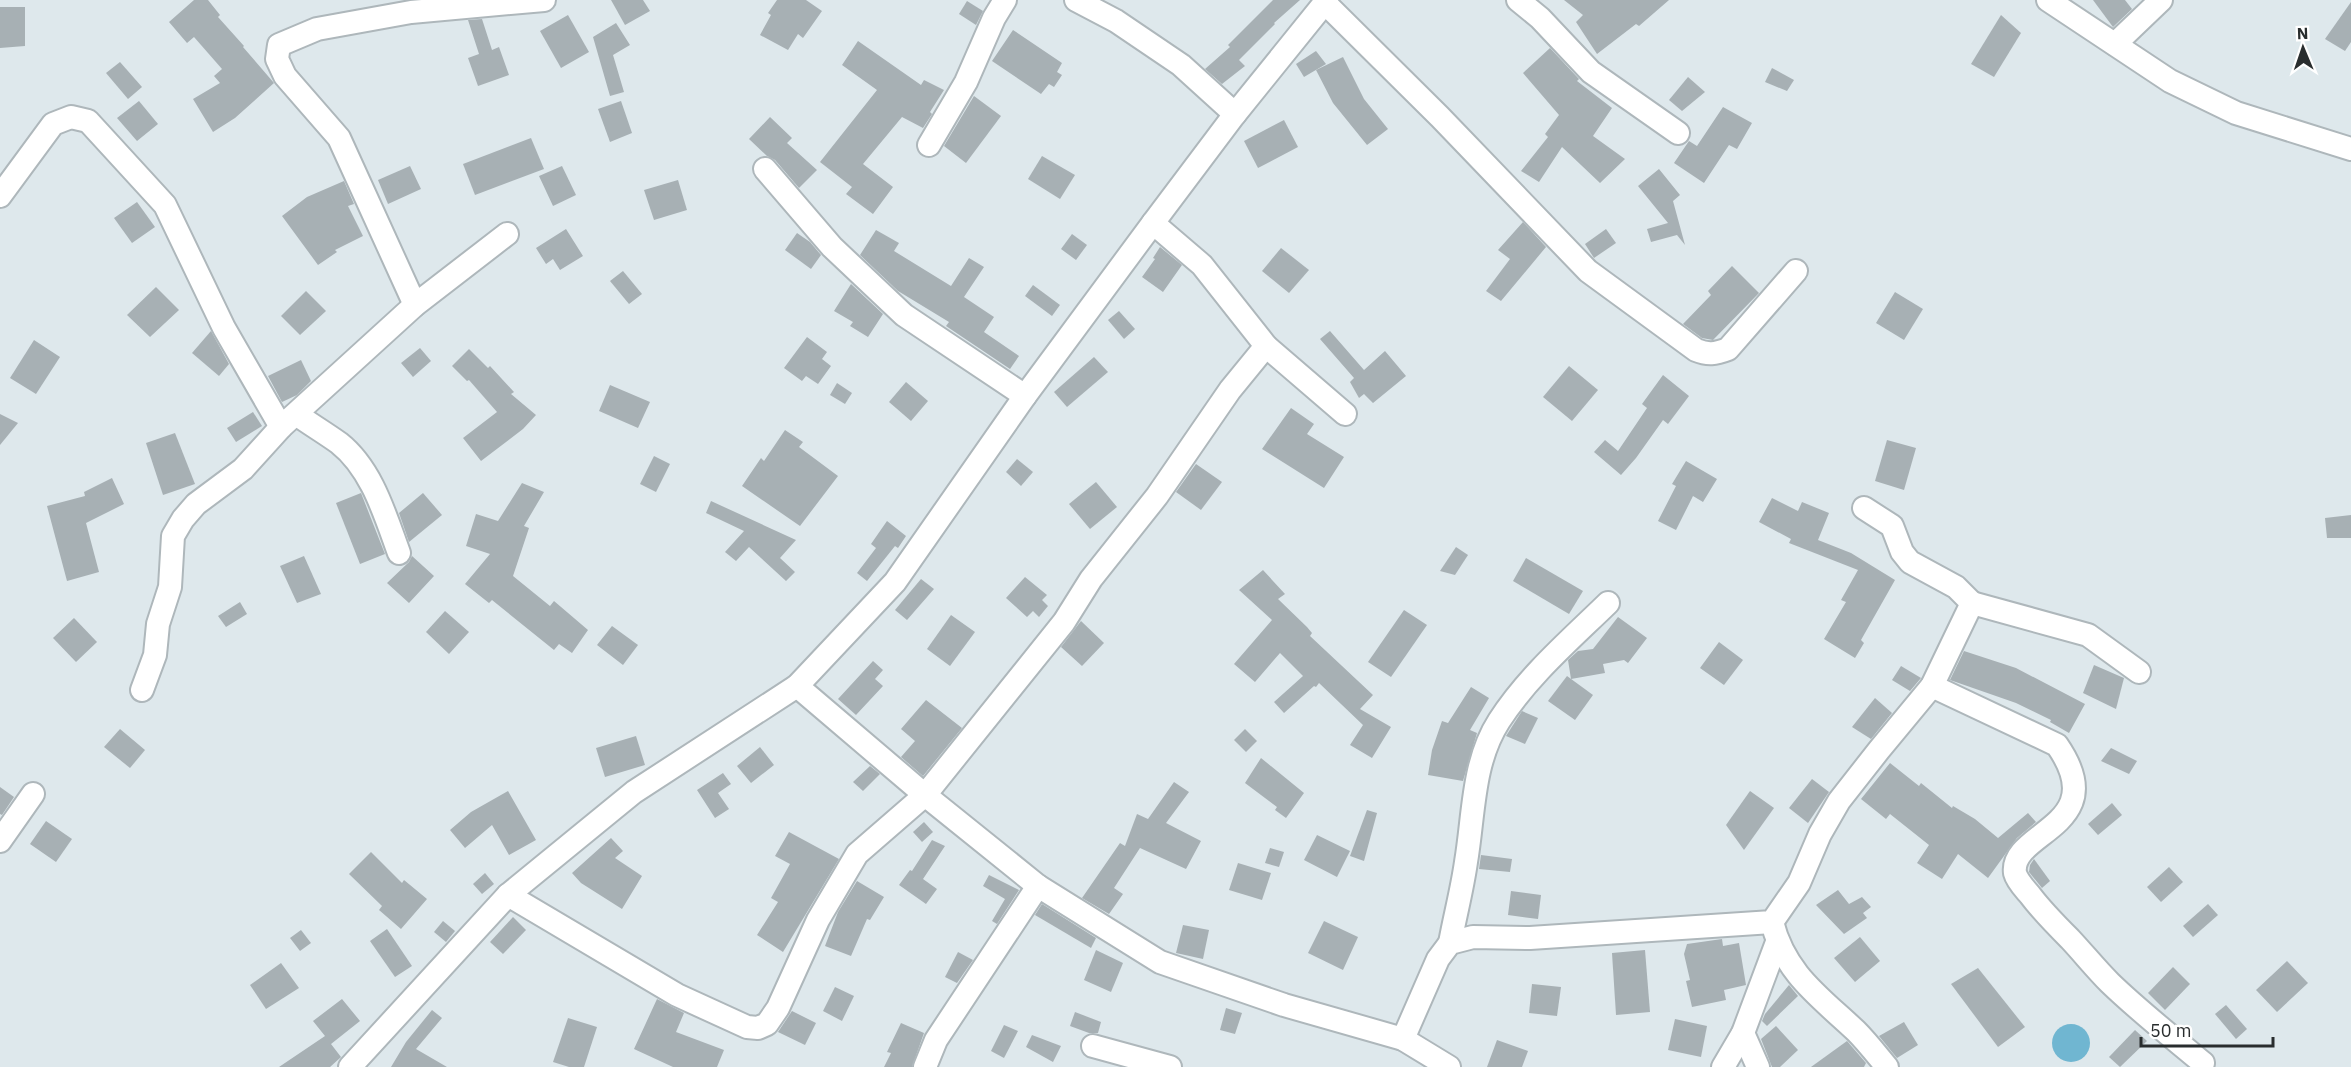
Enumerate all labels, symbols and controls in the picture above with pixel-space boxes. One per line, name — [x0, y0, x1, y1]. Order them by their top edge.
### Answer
north arrow — [2273, 18, 2333, 78]
text: N — [2296, 23, 2309, 43]
scale bar — [2141, 1010, 2273, 1048]
text: 50 m — [2150, 1019, 2192, 1042]

